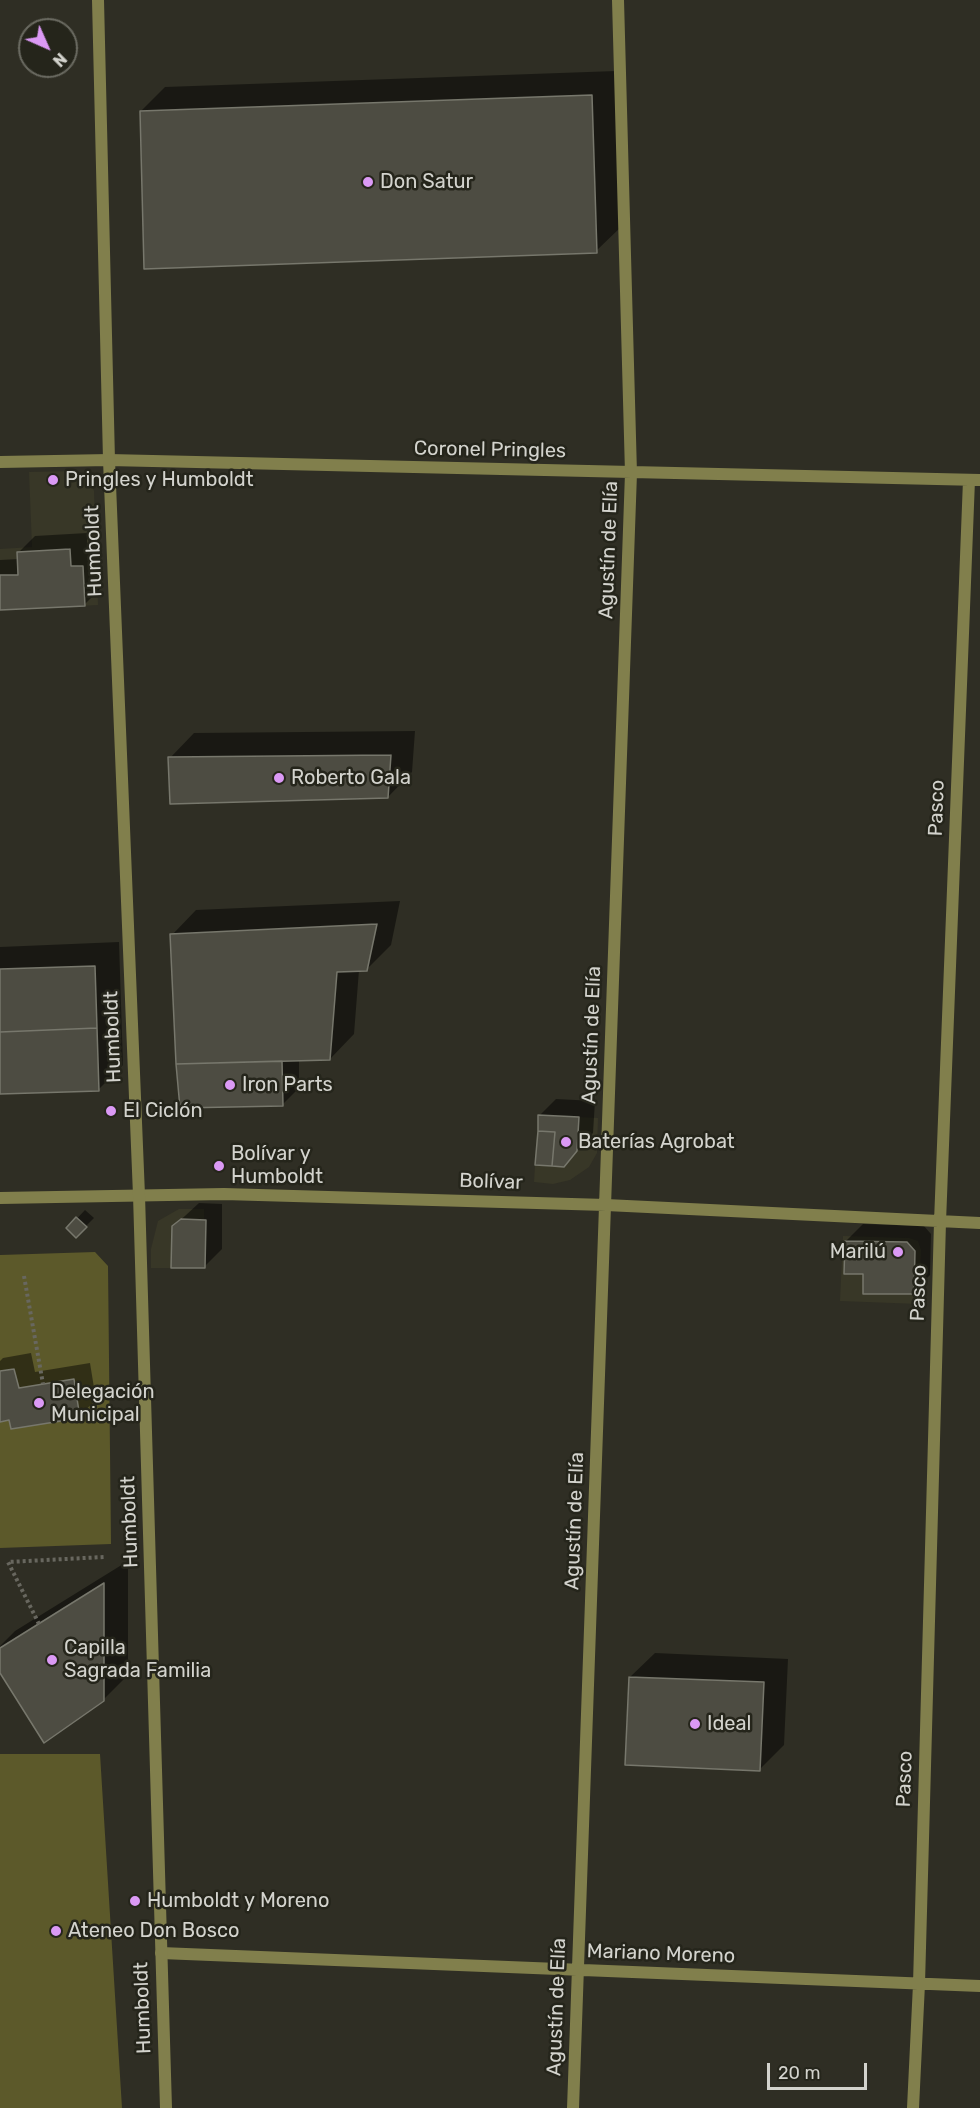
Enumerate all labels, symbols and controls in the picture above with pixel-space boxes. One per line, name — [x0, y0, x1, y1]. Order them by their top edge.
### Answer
north arrow — [18, 18, 78, 78]
text: N — [49, 49, 70, 70]
place label: Don Satur — [380, 170, 473, 194]
marker: Don Satur — [361, 175, 375, 189]
street label: Coronel Pringles — [414, 437, 566, 463]
place label: Pringles y Humboldt — [65, 468, 253, 492]
marker: Pringles y Humboldt — [46, 473, 60, 487]
street label: Agustín de Elía — [595, 481, 623, 619]
street label: Humboldt — [80, 505, 108, 597]
place label: Roberto Gala — [291, 766, 411, 790]
marker: Roberto Gala — [272, 771, 286, 785]
street label: Pasco — [924, 779, 950, 837]
street label: Agustín de Elía — [578, 966, 606, 1104]
street label: Humboldt — [99, 991, 127, 1083]
place label: Iron Parts — [242, 1073, 333, 1097]
marker: Iron Parts — [223, 1078, 237, 1092]
place label: El Ciclón — [123, 1099, 203, 1123]
marker: El Ciclón — [104, 1104, 118, 1118]
place label: Baterías Agrobat — [578, 1130, 735, 1154]
marker: Baterías Agrobat — [559, 1135, 573, 1149]
place label: Bolívar y Humboldt — [231, 1142, 323, 1189]
marker: Bolívar y Humboldt — [212, 1159, 226, 1173]
street label: Bolívar — [459, 1169, 523, 1195]
place label: Marilú — [830, 1240, 886, 1264]
marker: Marilú — [891, 1245, 905, 1259]
street label: Pasco — [906, 1264, 932, 1322]
place label: Delegación Municipal — [51, 1380, 154, 1427]
marker: Delegación Municipal — [32, 1396, 46, 1410]
street label: Agustín de Elía — [561, 1452, 589, 1590]
street label: Humboldt — [116, 1476, 144, 1568]
place label: Capilla Sagrada Familia — [64, 1636, 211, 1683]
marker: Capilla Sagrada Familia — [45, 1653, 59, 1667]
place label: Ideal — [707, 1712, 751, 1736]
marker: Ideal — [688, 1717, 702, 1731]
street label: Pasco — [892, 1750, 918, 1808]
place label: Humboldt y Moreno — [147, 1889, 329, 1913]
marker: Humboldt y Moreno — [128, 1894, 142, 1908]
place label: Ateneo Don Bosco — [68, 1919, 239, 1943]
marker: Ateneo Don Bosco — [49, 1924, 63, 1938]
street label: Agustín de Elía — [543, 1938, 571, 2076]
street label: Mariano Moreno — [586, 1939, 736, 1969]
street label: Humboldt — [129, 1962, 157, 2054]
scale bar — [770, 2051, 870, 2089]
text: 20 m — [778, 2062, 820, 2084]

